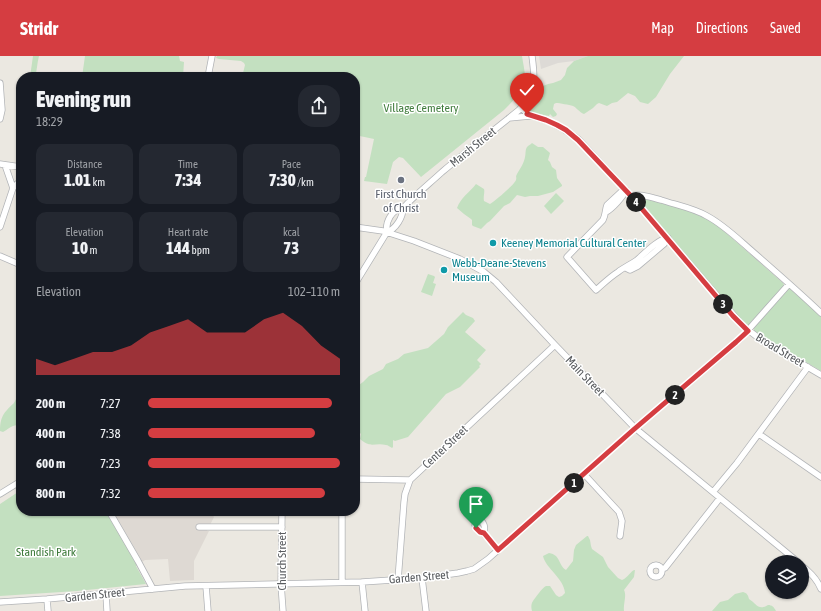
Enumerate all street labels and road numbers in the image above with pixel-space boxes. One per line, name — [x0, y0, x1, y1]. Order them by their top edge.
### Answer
street label: Marsh Street — [447, 124, 499, 170]
street label: Broad Street — [753, 330, 807, 370]
street label: Main Street — [563, 353, 608, 399]
street label: Center Street — [419, 422, 471, 472]
street label: Church Street — [275, 531, 289, 590]
street label: Garden Street — [388, 567, 450, 587]
street label: Garden Street — [64, 585, 126, 605]

